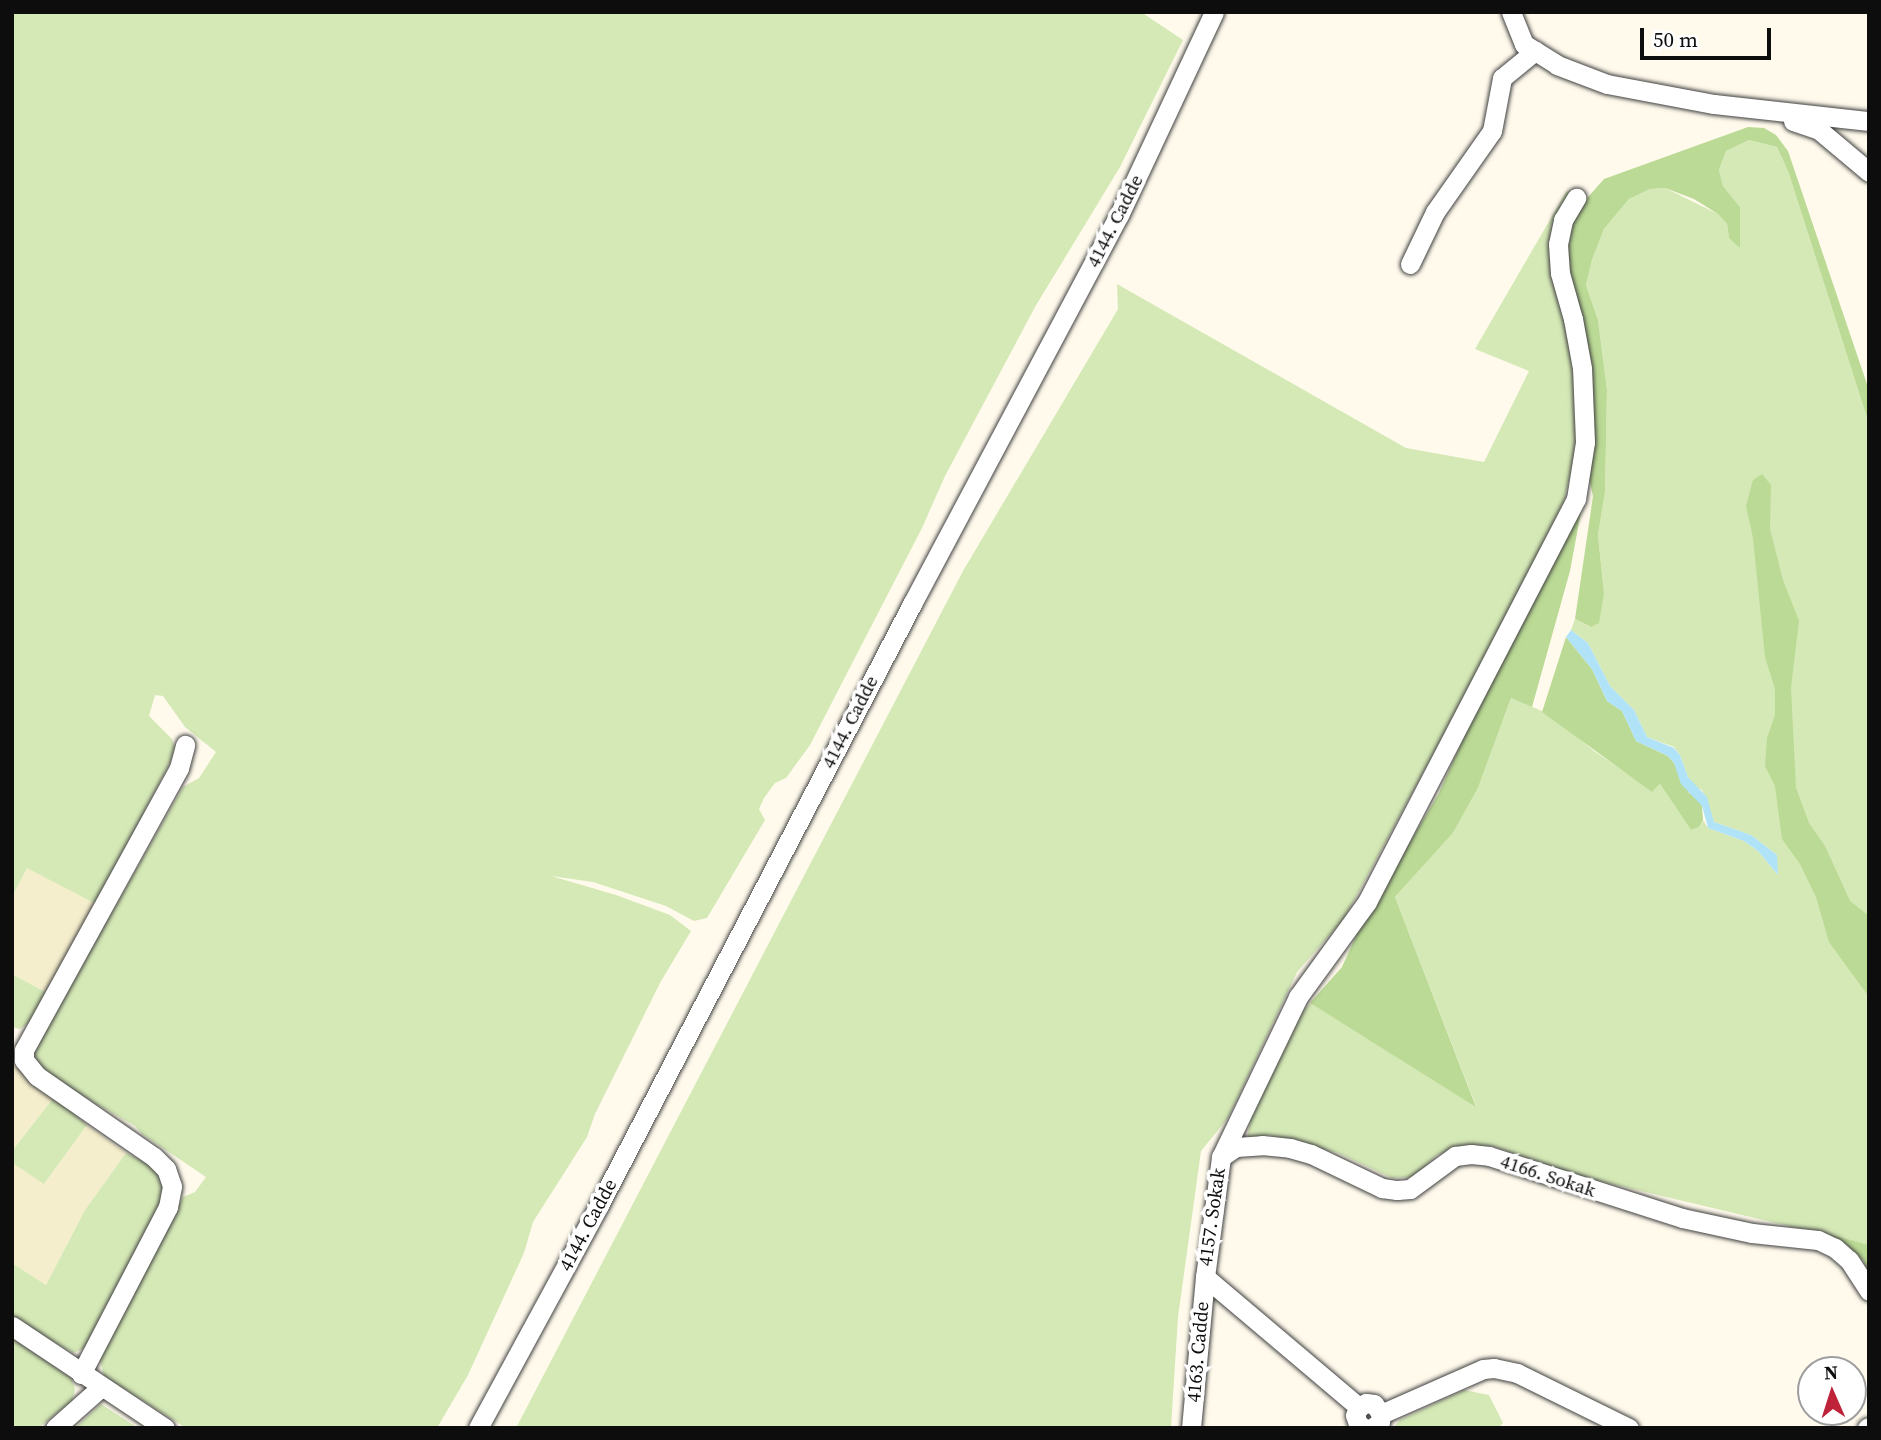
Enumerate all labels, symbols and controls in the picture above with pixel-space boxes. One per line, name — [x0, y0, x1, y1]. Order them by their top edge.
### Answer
scale bar — [1643, 14, 1774, 58]
text: 50 m — [1653, 25, 1698, 54]
street label: 4144. Cadde — [1082, 171, 1148, 271]
street label: 4144. Cadde — [817, 672, 883, 772]
street label: 4166. Sokak — [1498, 1150, 1598, 1202]
street label: 4157. Sokak — [1194, 1167, 1230, 1267]
street label: 4144. Cadde — [554, 1175, 622, 1275]
street label: 4163. Cadde — [1182, 1301, 1214, 1403]
north arrow — [1797, 1356, 1867, 1426]
text: N — [1823, 1359, 1839, 1385]

